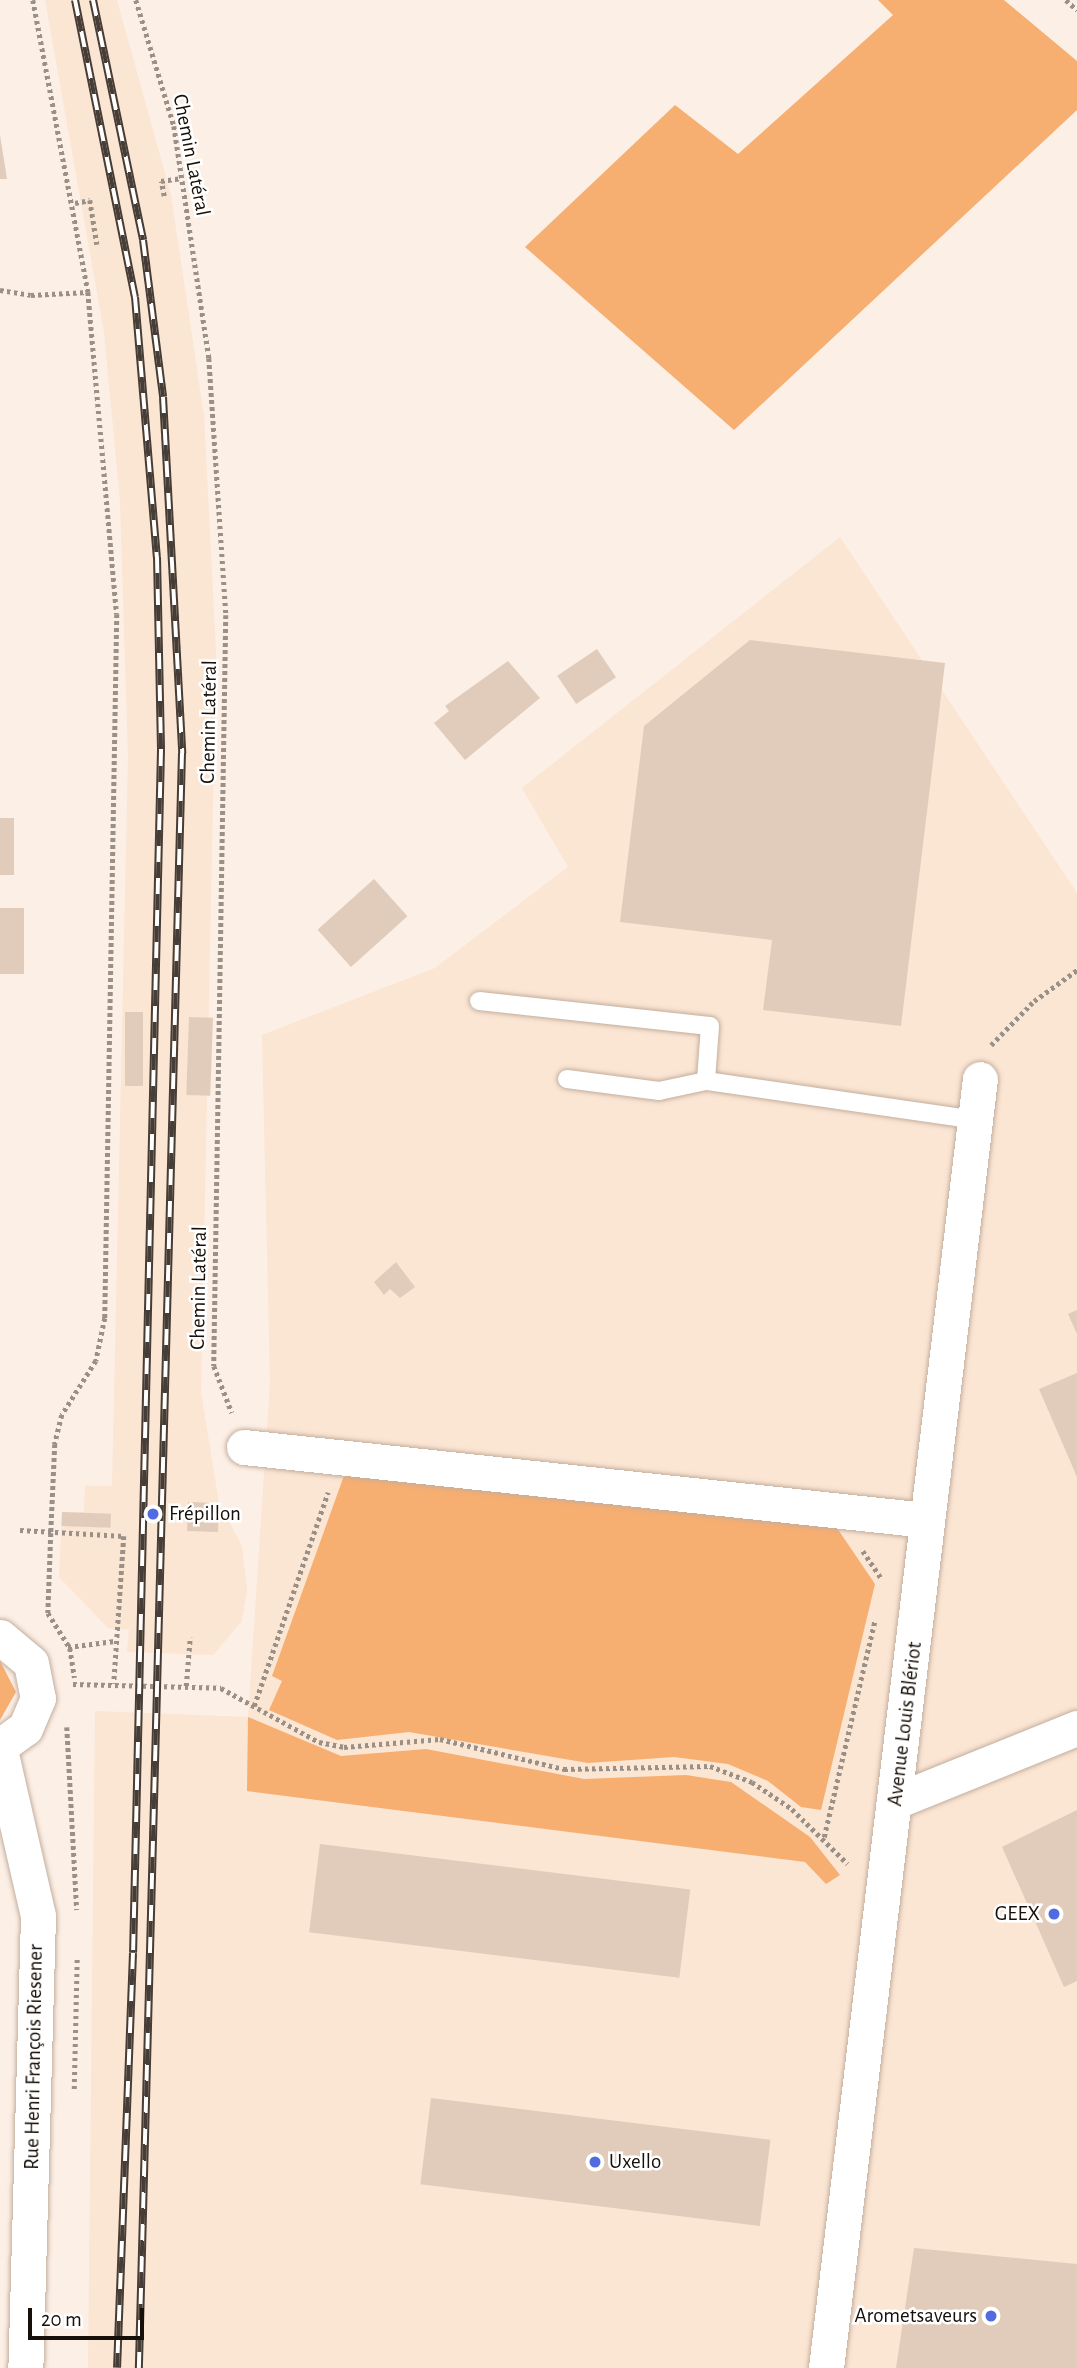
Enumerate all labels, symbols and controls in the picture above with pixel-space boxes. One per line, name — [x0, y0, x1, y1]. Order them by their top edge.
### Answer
street label: Chemin Latéral — [167, 92, 215, 218]
street label: Chemin Latéral — [195, 660, 223, 784]
street label: Chemin Latéral — [185, 1226, 213, 1350]
place label: Frépillon — [169, 1501, 241, 1527]
marker: Frépillon — [143, 1504, 163, 1524]
street label: Avenue Louis Blériot — [882, 1640, 928, 1808]
place label: GEEX — [995, 1901, 1040, 1927]
marker: GEEX — [1046, 1906, 1062, 1922]
street label: Rue Henri François Riesener — [19, 1944, 49, 2170]
place label: Uxello — [609, 2149, 661, 2175]
marker: Uxello — [587, 2154, 603, 2170]
scale bar — [32, 2294, 147, 2338]
place label: Arometsaveurs — [855, 2303, 977, 2329]
marker: Arometsaveurs — [983, 2308, 999, 2324]
text: 20 m — [41, 2309, 82, 2330]

